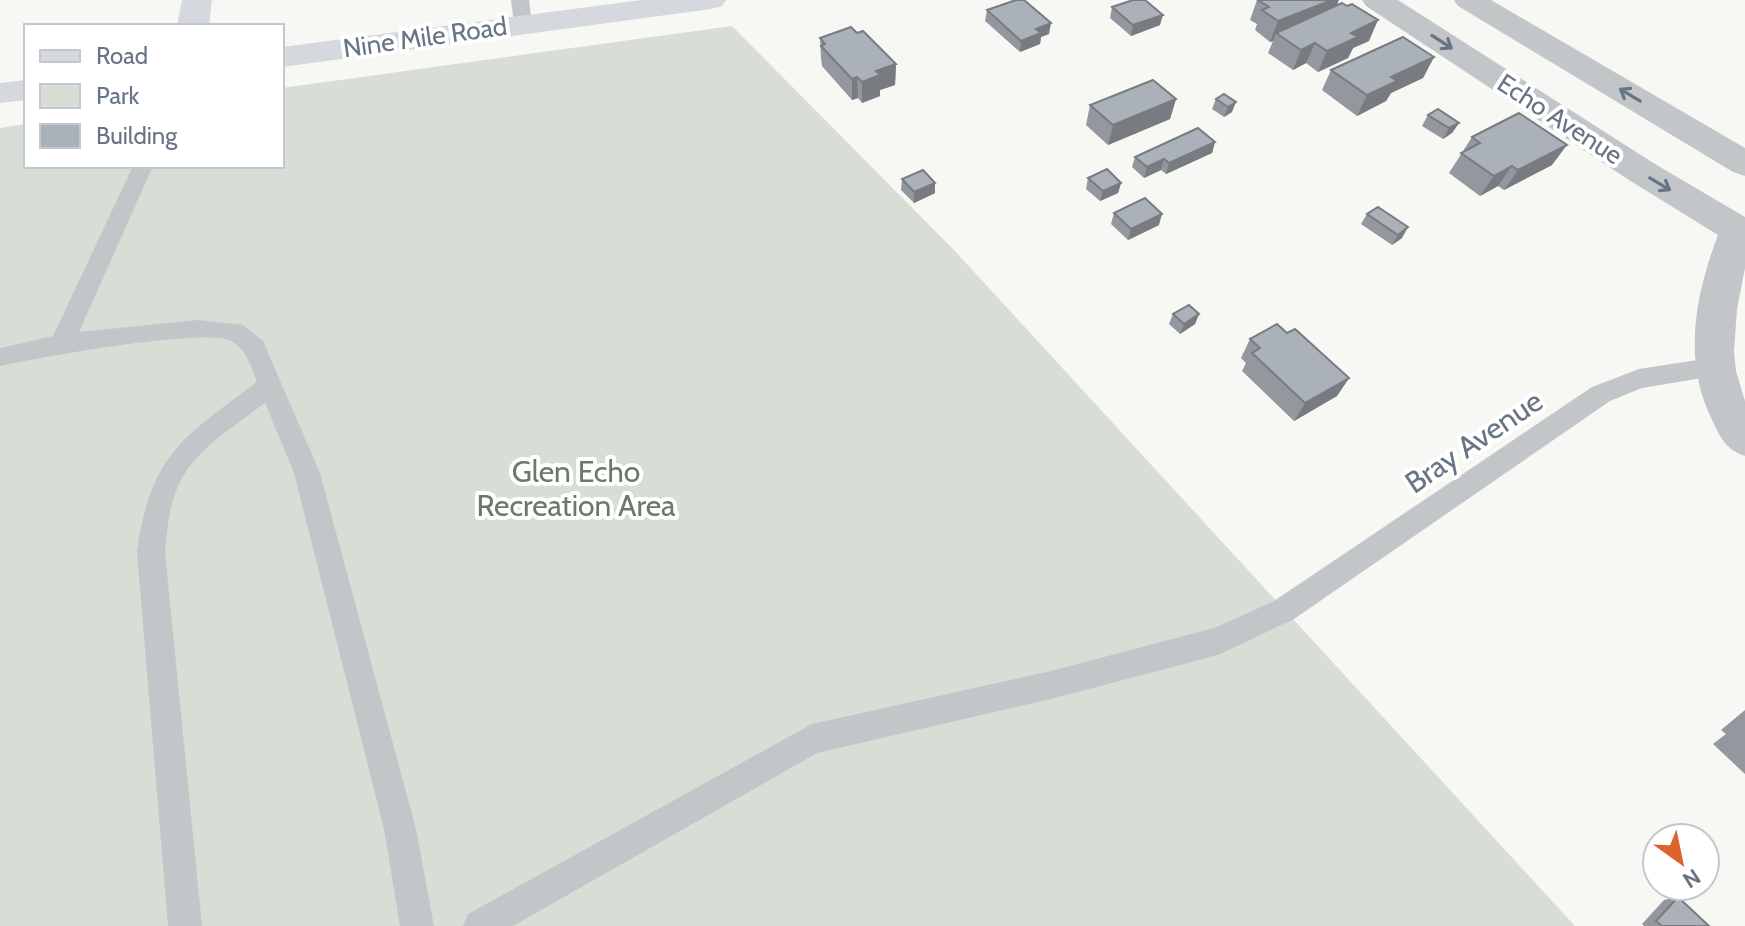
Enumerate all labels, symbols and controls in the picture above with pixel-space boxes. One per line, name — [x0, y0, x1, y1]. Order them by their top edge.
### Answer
street label: Nine Mile Road — [341, 10, 509, 64]
legend — [24, 24, 284, 168]
one-way arrow — [1430, 35, 1453, 51]
text: Road — [96, 41, 148, 70]
street label: Echo Avenue — [1492, 67, 1628, 171]
text: Park — [96, 81, 139, 110]
one-way arrow — [1619, 87, 1642, 103]
text: Building — [96, 121, 178, 150]
one-way arrow — [1648, 176, 1671, 192]
street label: Bray Avenue — [1398, 382, 1549, 501]
park label: Glen Echo Recreation Area — [477, 453, 676, 524]
north arrow — [1641, 822, 1721, 902]
text: N — [1678, 863, 1705, 894]

